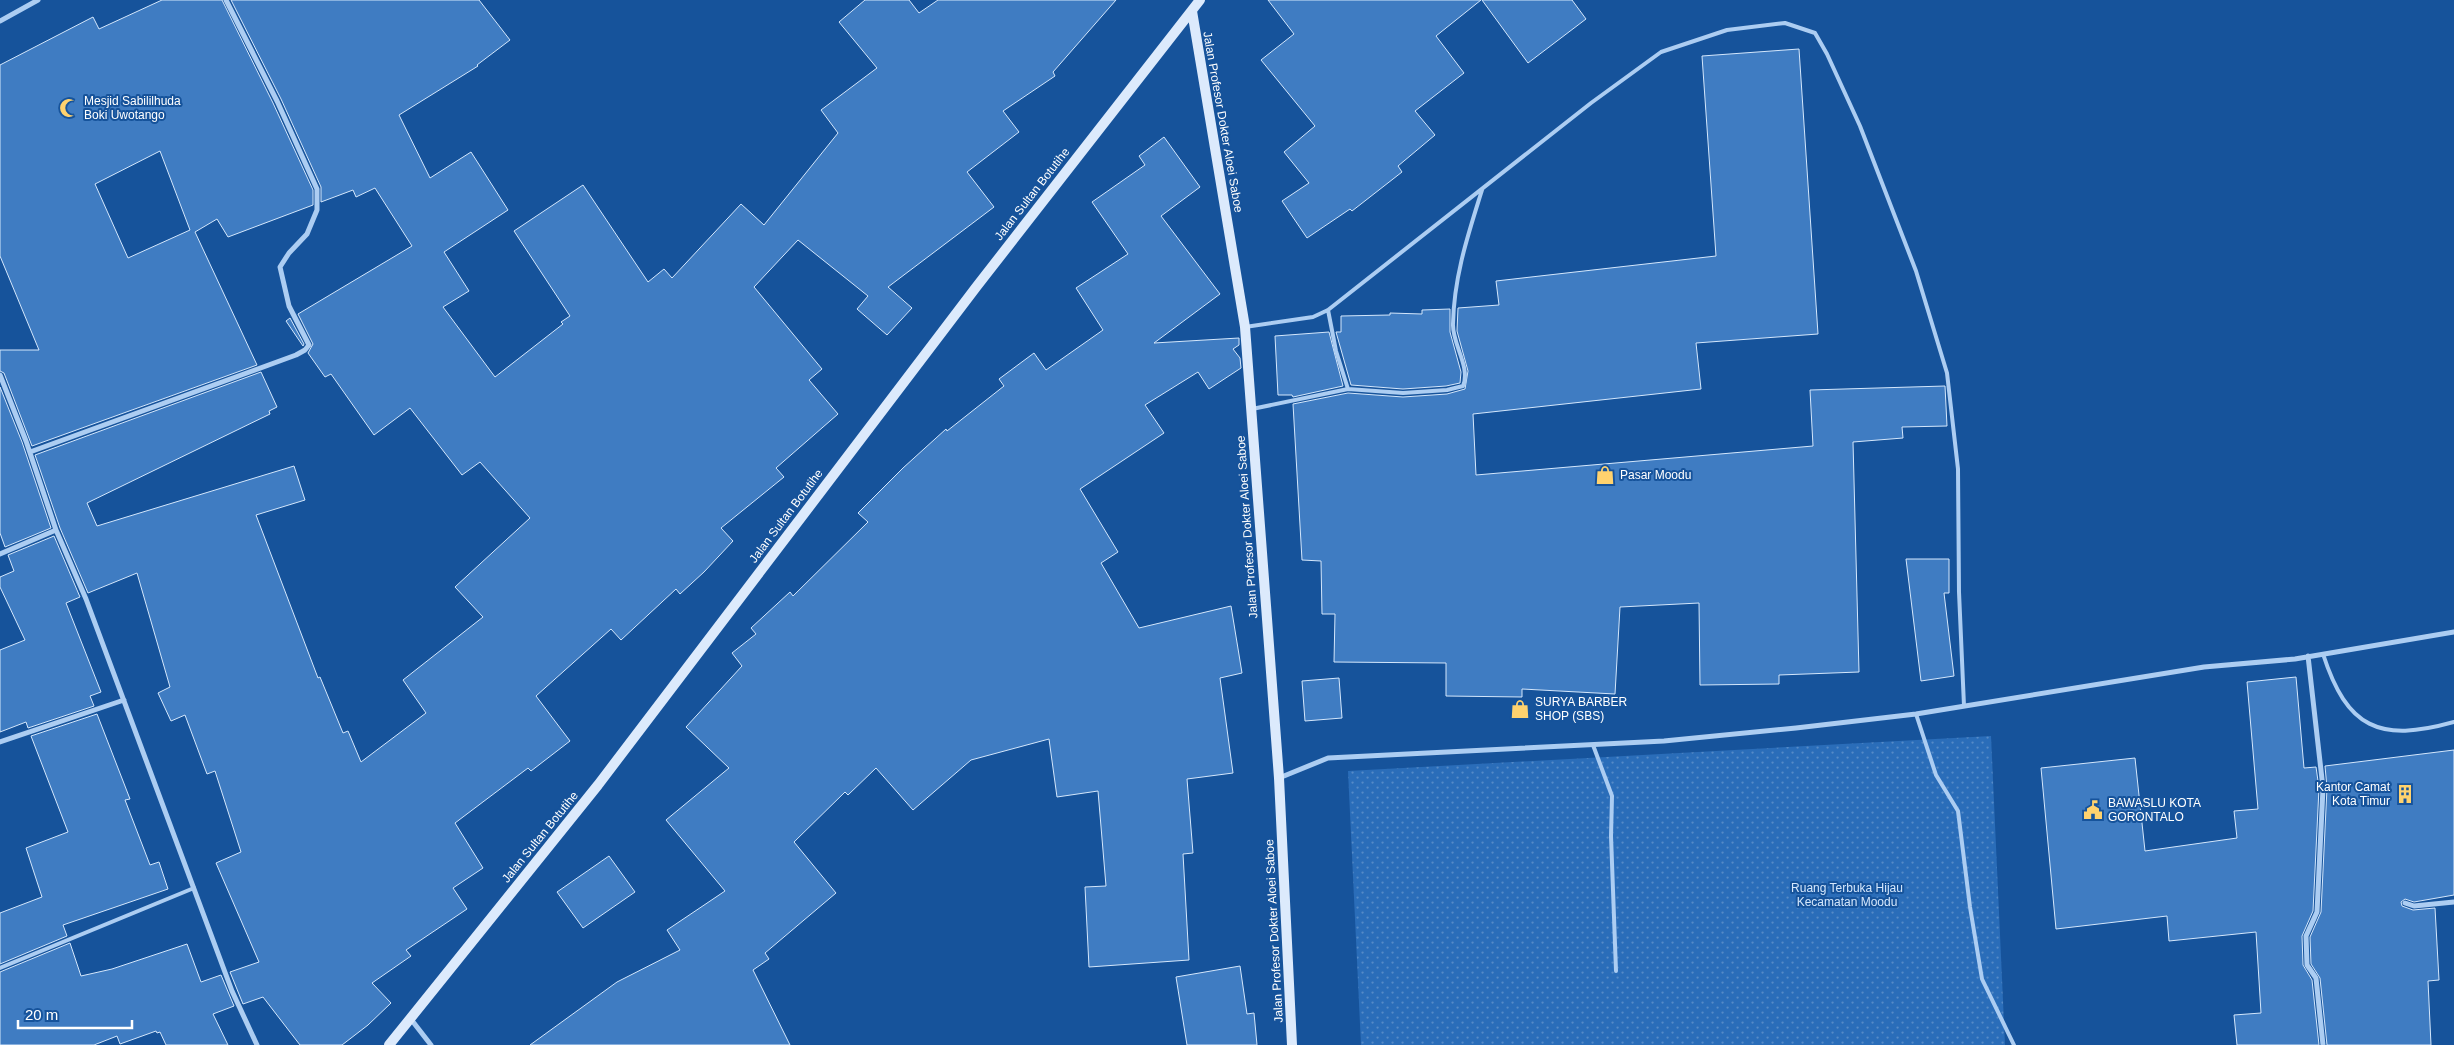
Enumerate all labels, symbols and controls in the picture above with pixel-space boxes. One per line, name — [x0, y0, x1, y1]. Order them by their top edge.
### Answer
street label: Jalan Profesor Dokter Aloei Saboe — [1200, 30, 1246, 214]
place label: Mesjid Sabililhuda Boki Uwotango — [84, 94, 181, 122]
mosque icon: Mesjid Sabililhuda Boki Uwotango — [58, 97, 80, 119]
street label: Jalan Sultan Botutihe — [992, 145, 1073, 243]
street label: Jalan Profesor Dokter Aloei Saboe — [1234, 435, 1260, 619]
shop icon: Pasar Moodu — [1594, 464, 1616, 486]
street label: Jalan Sultan Botutihe — [746, 466, 826, 566]
place label: Pasar Moodu — [1620, 468, 1691, 482]
place label: SURYA BARBER SHOP (SBS) — [1535, 695, 1628, 723]
shop icon: SURYA BARBER SHOP (SBS) — [1509, 698, 1531, 720]
place label: Kantor Camat Kota Timur — [2316, 780, 2391, 808]
building icon: Kantor Camat Kota Timur — [2394, 783, 2416, 805]
street label: Jalan Sultan Botutihe — [499, 788, 581, 885]
place label: BAWASLU KOTA GORONTALO — [2108, 796, 2201, 824]
public building icon: BAWASLU KOTA GORONTALO — [2082, 799, 2104, 821]
street label: Jalan Profesor Dokter Aloei Saboe — [1262, 839, 1286, 1023]
park label: Ruang Terbuka Hijau Kecamatan Moodu — [1791, 881, 1903, 909]
scale bar — [18, 998, 131, 1030]
text: 20 m — [25, 1006, 58, 1023]

